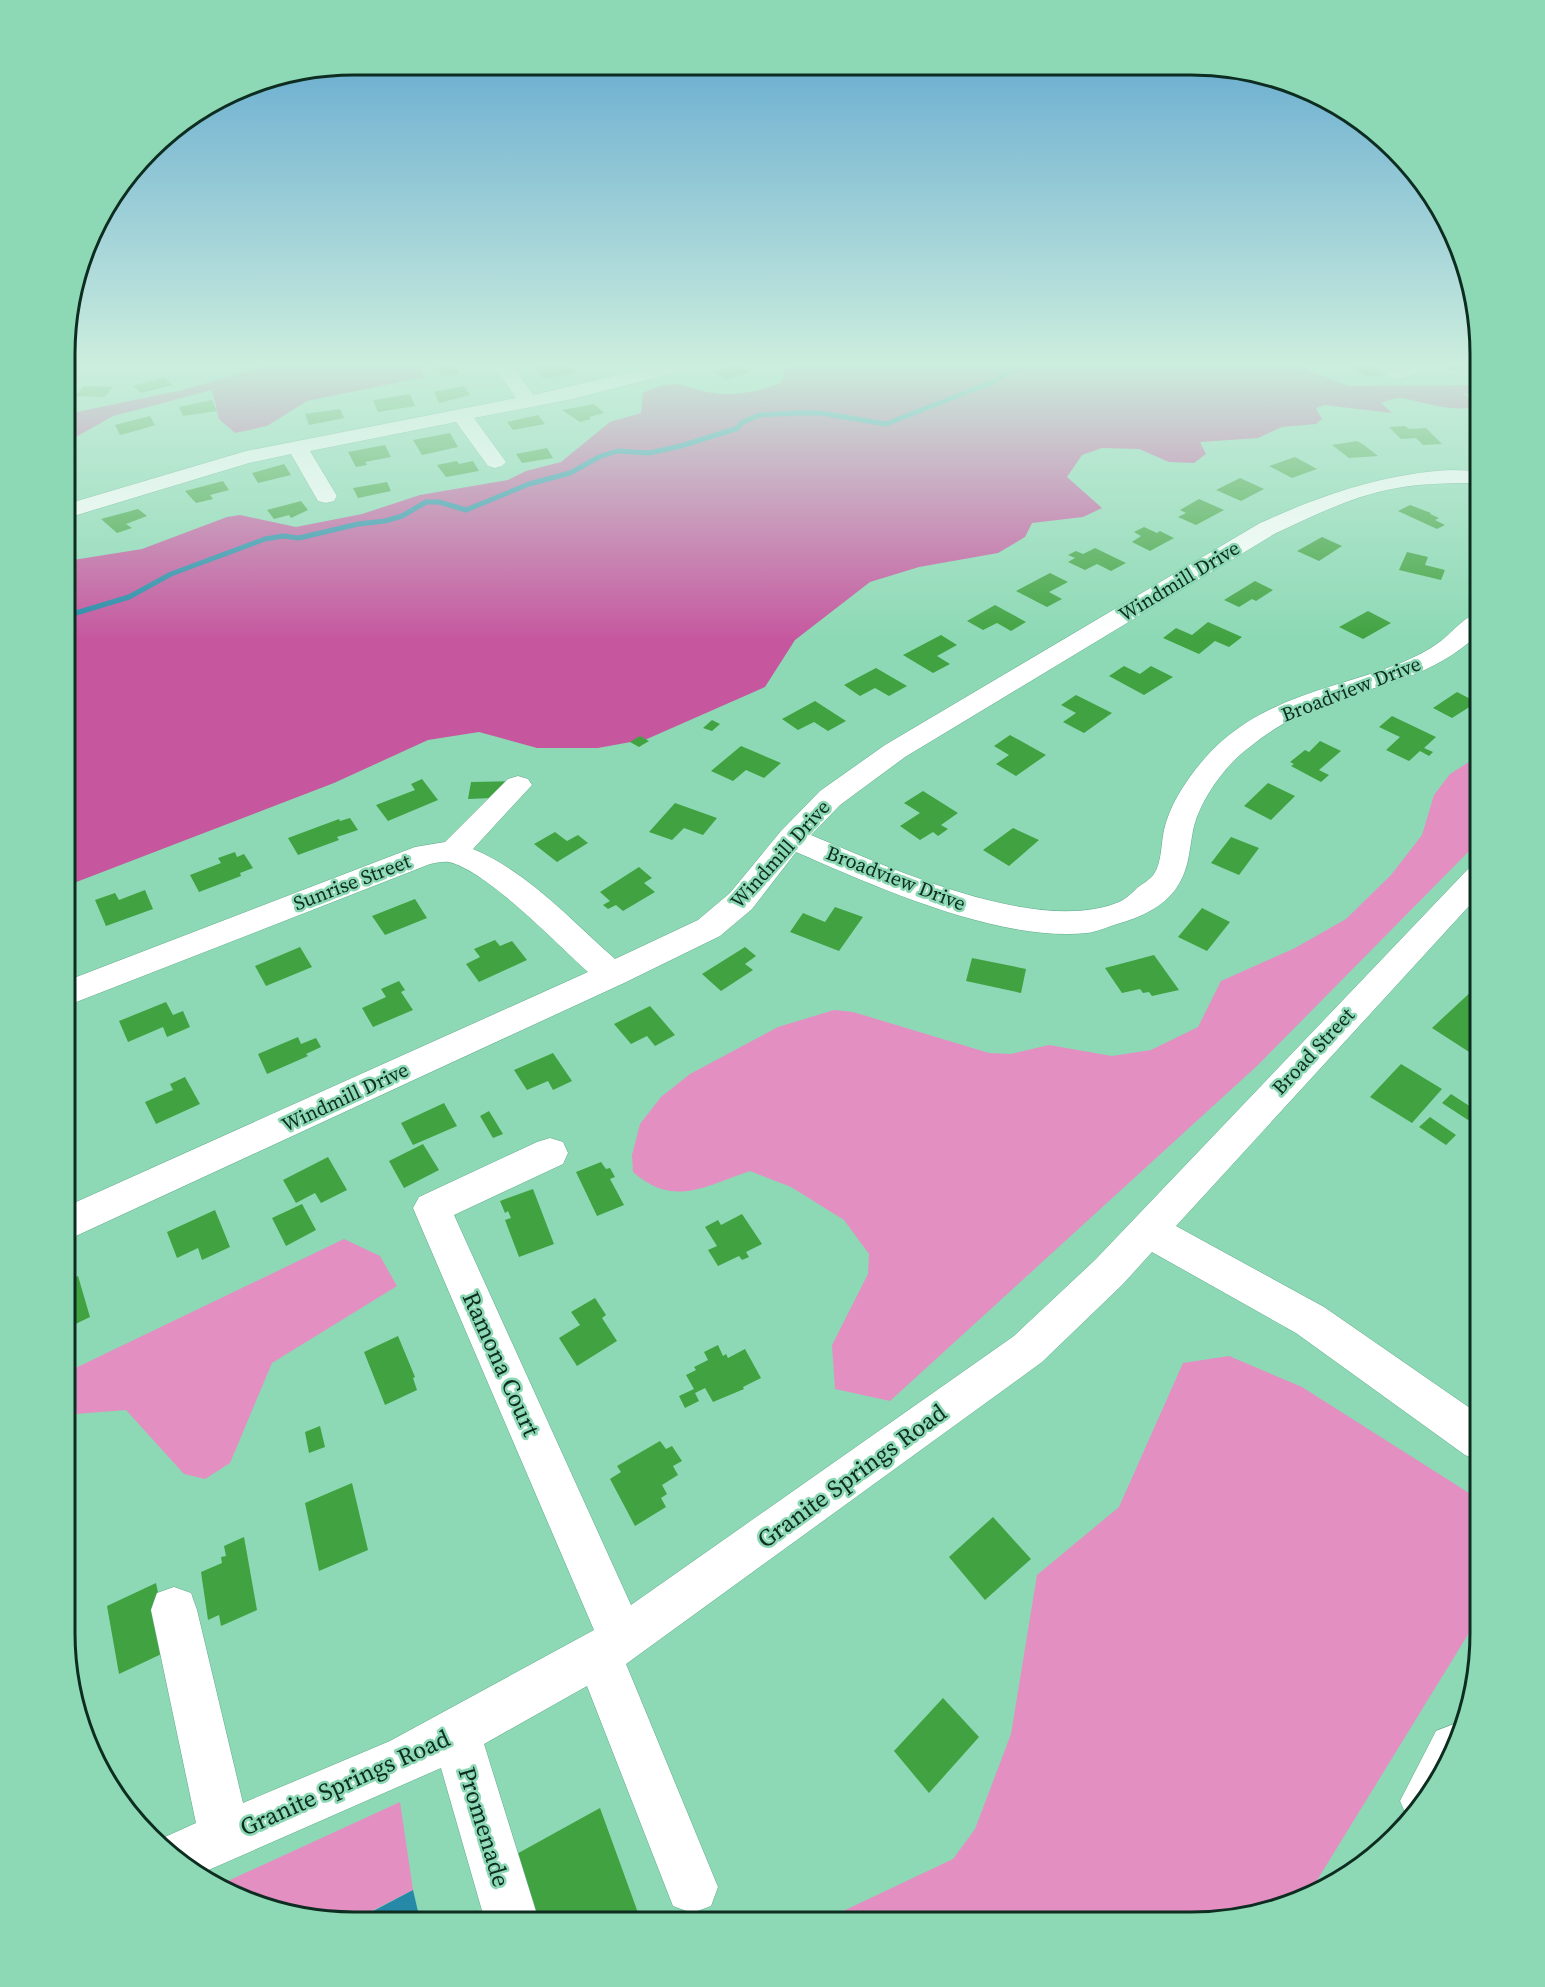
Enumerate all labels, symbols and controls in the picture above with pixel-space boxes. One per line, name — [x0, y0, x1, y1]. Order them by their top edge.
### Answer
street label: Windmill Drive — [1113, 534, 1245, 628]
street label: Broadview Drive — [1277, 650, 1425, 728]
street label: Windmill Drive — [724, 794, 836, 914]
street label: Broadview Drive — [822, 839, 970, 917]
street label: Sunrise Street — [289, 847, 415, 917]
street label: Broad Street — [1265, 1001, 1361, 1101]
street label: Windmill Drive — [277, 1055, 413, 1139]
street label: Ramona Court — [455, 1286, 548, 1442]
street label: Granite Springs Road — [750, 1395, 953, 1555]
street label: Granite Springs Road — [235, 1721, 455, 1844]
street label: Promenade — [451, 1763, 518, 1891]

